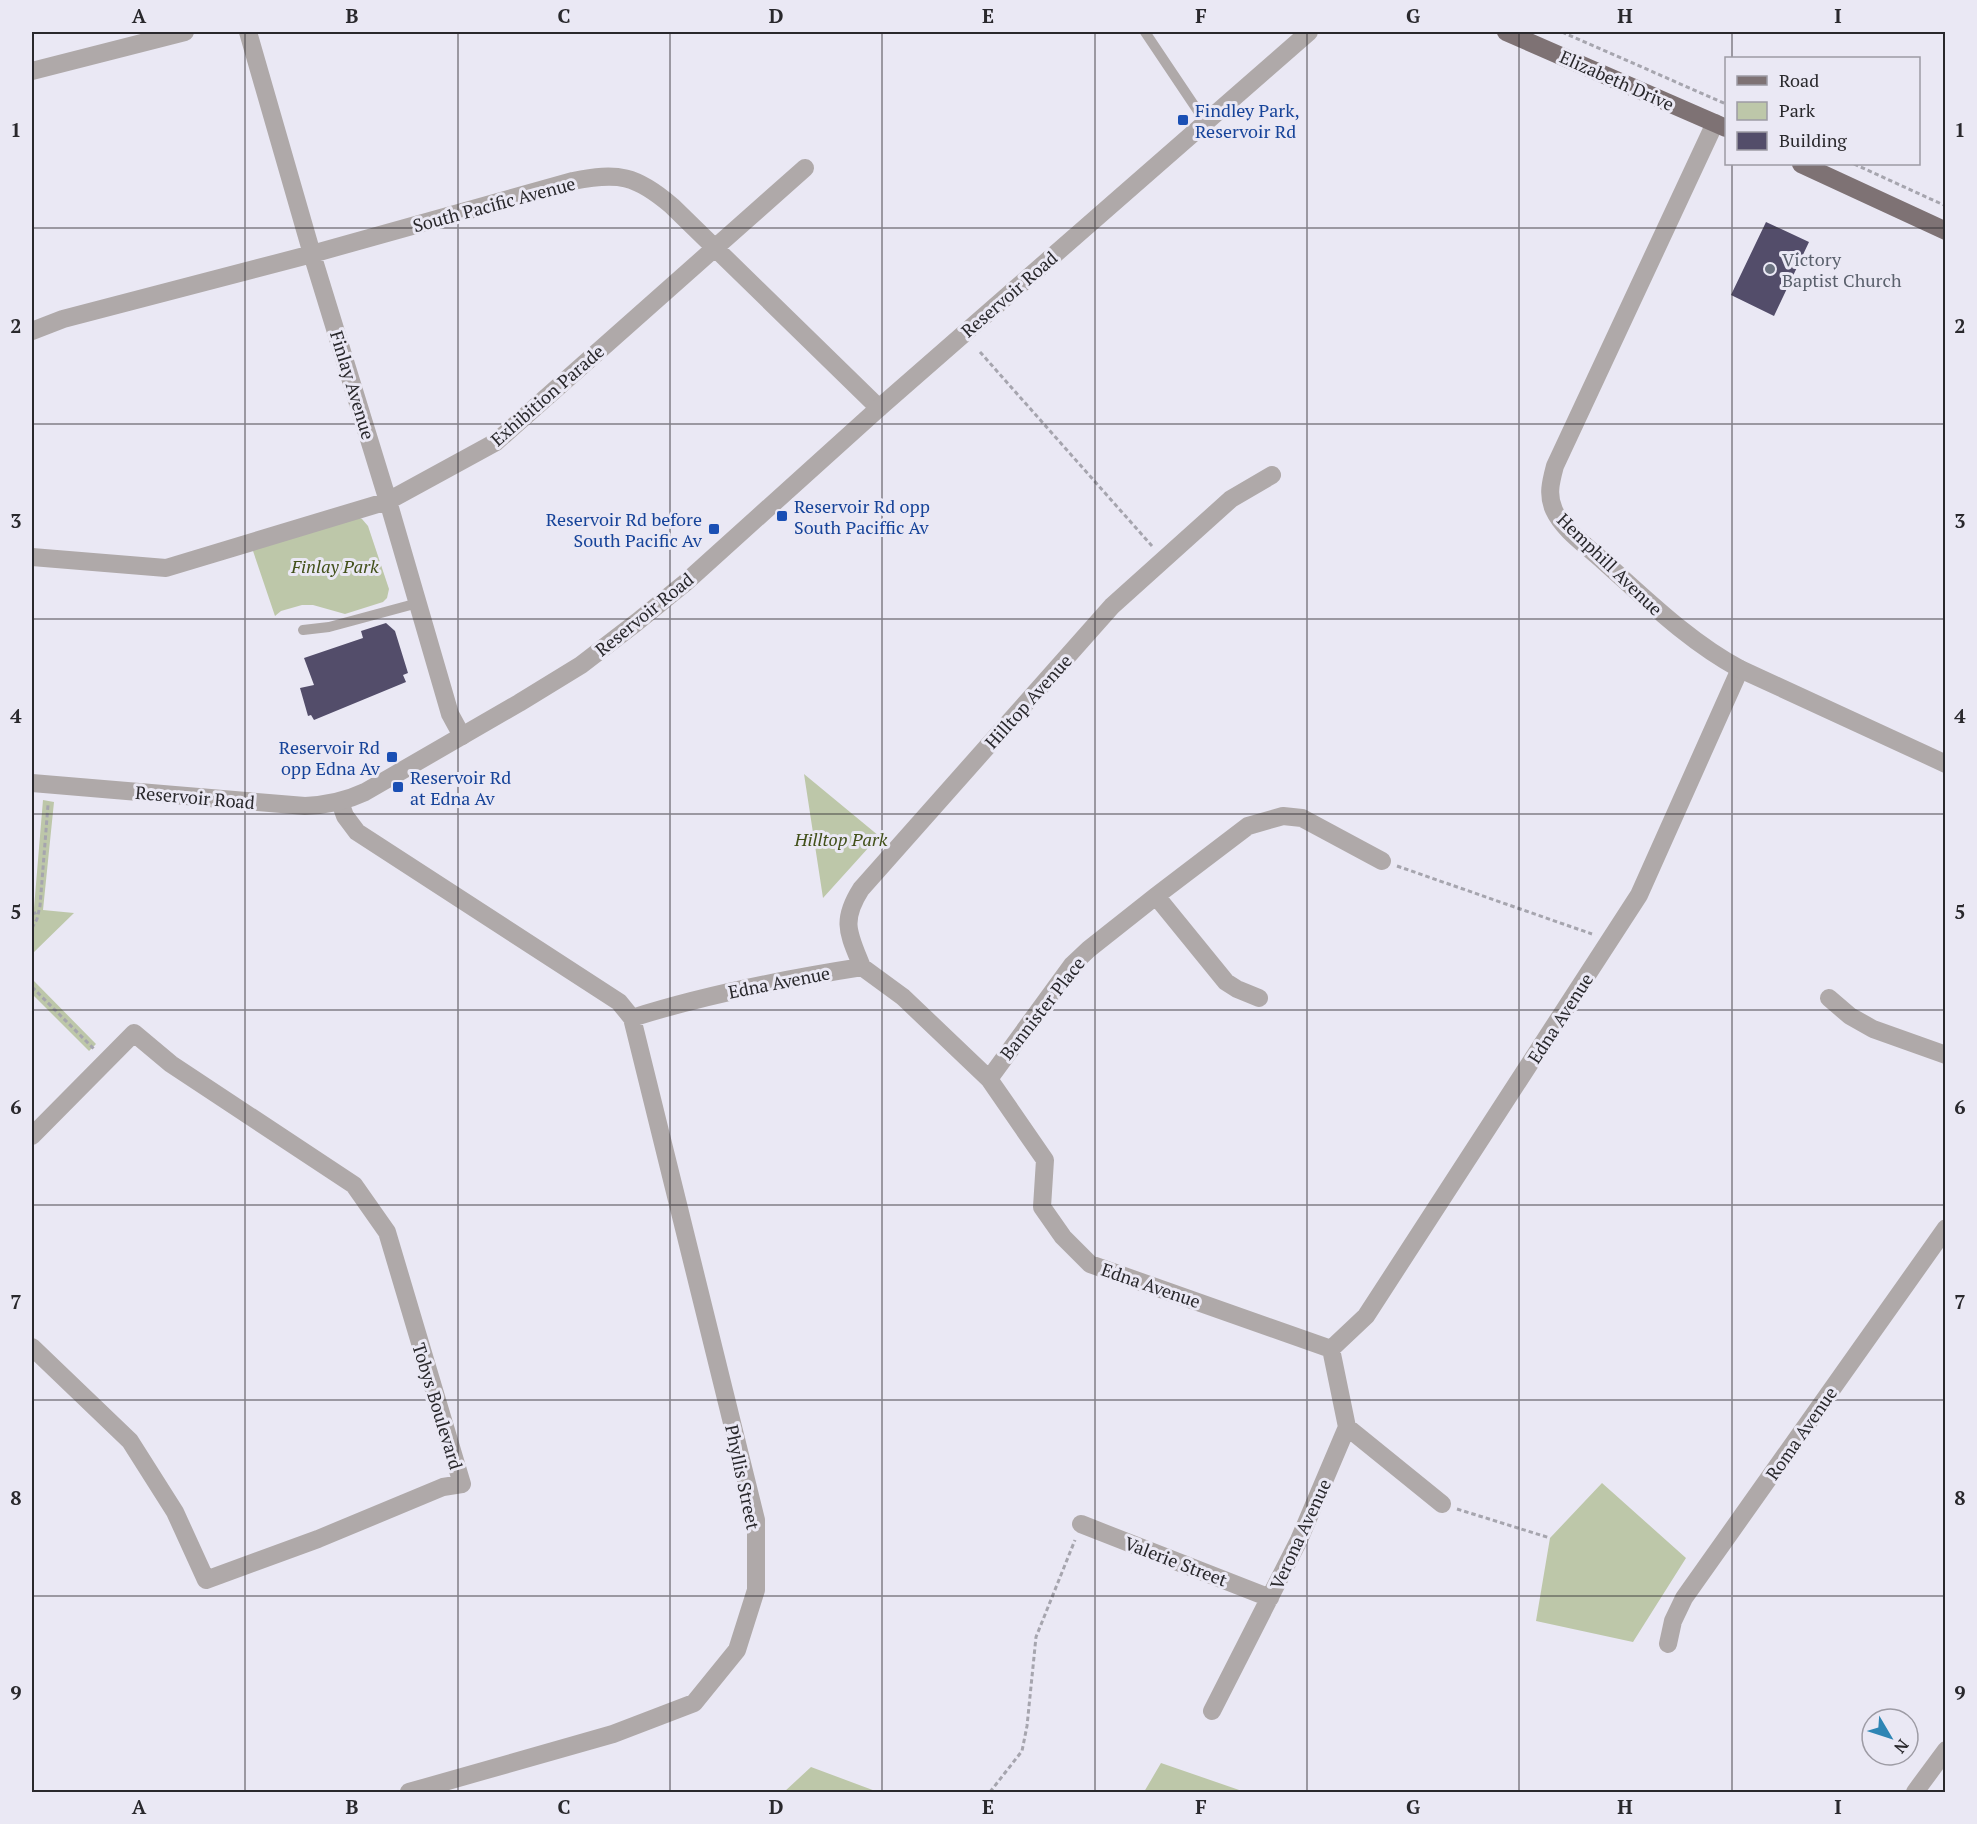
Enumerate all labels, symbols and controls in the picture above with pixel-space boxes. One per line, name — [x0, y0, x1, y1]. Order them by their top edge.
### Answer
text: A — [132, 2, 147, 29]
text: B — [346, 2, 359, 29]
text: C — [557, 2, 571, 29]
text: D — [769, 2, 783, 29]
text: E — [982, 2, 994, 29]
text: F — [1195, 2, 1207, 29]
text: G — [1406, 2, 1420, 29]
text: H — [1617, 2, 1633, 29]
text: I — [1834, 2, 1842, 29]
street label: Elizabeth Drive — [1556, 44, 1678, 116]
legend — [1725, 57, 1920, 165]
text: Road — [1779, 68, 1819, 92]
place label: Findley Park, Reservoir Rd — [1195, 98, 1300, 143]
text: Park — [1779, 98, 1816, 122]
marker: Findley Park, Reservoir Rd — [1176, 113, 1190, 127]
text: 1 — [10, 116, 22, 143]
text: 1 — [1954, 116, 1966, 143]
text: Building — [1779, 128, 1847, 152]
street label: South Pacific Avenue — [410, 171, 578, 237]
street label: Reservoir Road — [956, 246, 1062, 342]
place label: Victory Baptist Church — [1782, 247, 1902, 292]
marker: Victory Baptist Church — [1763, 262, 1777, 276]
text: 2 — [10, 312, 22, 339]
text: 2 — [1954, 312, 1966, 339]
street label: Finlay Avenue — [325, 328, 381, 442]
street label: Exhibition Parade — [485, 339, 609, 451]
place label: Reservoir Rd opp South Paciffic Av — [794, 494, 930, 539]
text: 3 — [10, 507, 22, 534]
place label: Reservoir Rd before South Pacific Av — [546, 507, 703, 552]
text: 3 — [1954, 507, 1966, 534]
street label: Hemphill Avenue — [1552, 508, 1668, 620]
marker: Reservoir Rd opp South Paciffic Av — [775, 509, 789, 523]
marker: Reservoir Rd before South Pacific Av — [707, 522, 721, 536]
park label: Finlay Park — [290, 554, 379, 578]
street label: Reservoir Road — [590, 567, 698, 661]
street label: Hilltop Avenue — [979, 649, 1077, 753]
text: 4 — [10, 702, 22, 729]
text: 4 — [1954, 702, 1966, 729]
place label: Reservoir Rd opp Edna Av — [279, 735, 381, 780]
marker: Reservoir Rd opp Edna Av — [385, 750, 399, 764]
place label: Reservoir Rd at Edna Av — [410, 765, 511, 810]
street label: Reservoir Road — [134, 780, 256, 814]
marker: Reservoir Rd at Edna Av — [391, 780, 405, 794]
park label: Hilltop Park — [794, 827, 888, 851]
text: 5 — [10, 898, 22, 925]
text: 5 — [1954, 898, 1966, 925]
street label: Bannister Place — [994, 952, 1090, 1064]
street label: Edna Avenue — [726, 960, 832, 1004]
street label: Edna Avenue — [1522, 968, 1598, 1068]
text: 6 — [10, 1093, 22, 1120]
text: 6 — [1954, 1093, 1966, 1120]
street label: Edna Avenue — [1098, 1257, 1204, 1313]
text: 7 — [10, 1288, 22, 1315]
text: 7 — [1954, 1288, 1966, 1315]
street label: Tobys Boulevard — [407, 1340, 469, 1472]
street label: Roma Avenue — [1760, 1382, 1842, 1484]
street label: Phyllis Street — [720, 1422, 766, 1532]
street label: Verona Avenue — [1264, 1475, 1336, 1593]
text: 8 — [10, 1484, 22, 1511]
text: 8 — [1954, 1484, 1966, 1511]
street label: Valerie Street — [1121, 1530, 1231, 1592]
text: 9 — [10, 1679, 22, 1706]
text: 9 — [1954, 1679, 1966, 1706]
north arrow — [1860, 1707, 1920, 1767]
text: N — [1889, 1735, 1914, 1758]
text: A — [132, 1793, 147, 1820]
text: B — [346, 1793, 359, 1820]
text: C — [557, 1793, 571, 1820]
text: D — [769, 1793, 783, 1820]
text: E — [982, 1793, 994, 1820]
text: F — [1195, 1793, 1207, 1820]
text: G — [1406, 1793, 1420, 1820]
text: H — [1617, 1793, 1633, 1820]
text: I — [1834, 1793, 1842, 1820]

